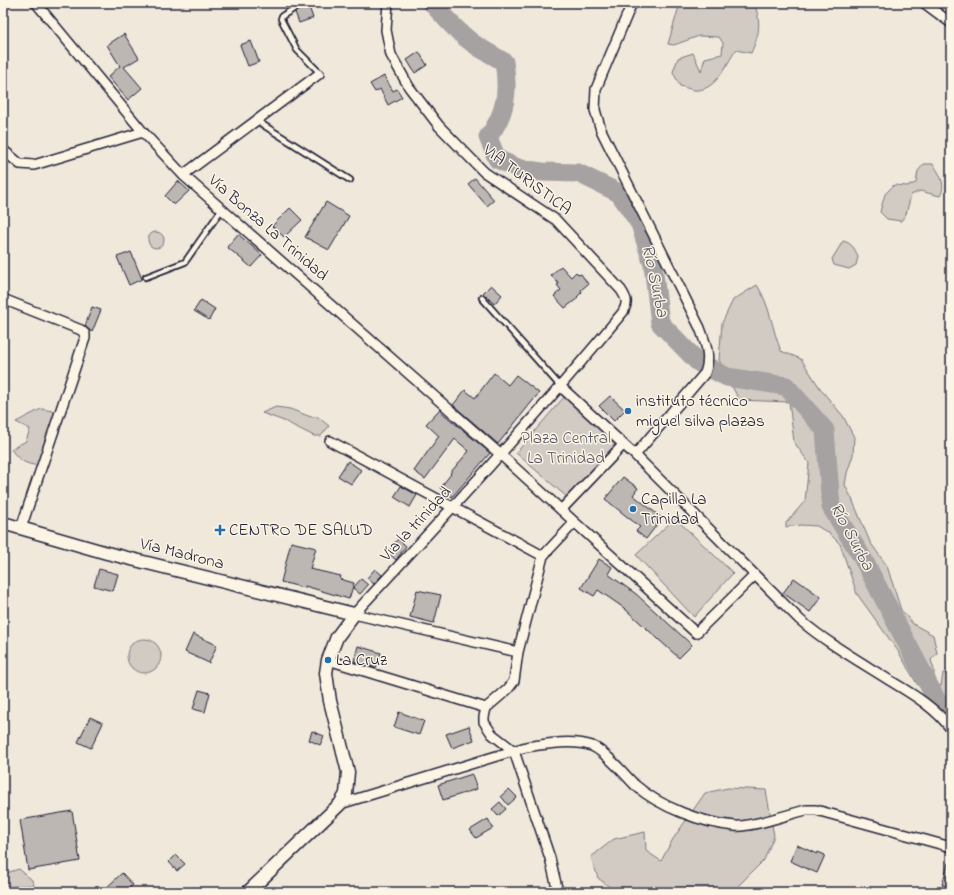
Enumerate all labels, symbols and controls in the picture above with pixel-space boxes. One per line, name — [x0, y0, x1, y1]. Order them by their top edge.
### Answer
street label: VIA TURISTICA — [477, 138, 576, 222]
street label: Vía Bonza La Trinidad — [202, 168, 334, 288]
water label: Río Surba — [634, 242, 674, 320]
place label: instituto técnico miguel silva plazas — [636, 389, 765, 436]
marker: instituto técnico miguel silva plazas — [623, 406, 633, 416]
park label: Plaza Central La Trinidad — [521, 426, 611, 471]
street label: Vía la trinidad — [374, 480, 458, 568]
place label: Capilla La Trinidad — [641, 487, 706, 532]
water label: Río Surba — [822, 498, 880, 576]
marker: Capilla La Trinidad — [628, 504, 638, 514]
place label: CENTRO DE SALUD — [229, 518, 373, 543]
marker: CENTRO DE SALUD — [214, 524, 226, 536]
street label: Vía Madrona — [136, 531, 227, 577]
place label: La Cruz — [336, 648, 388, 673]
marker: La Cruz — [323, 655, 333, 665]

